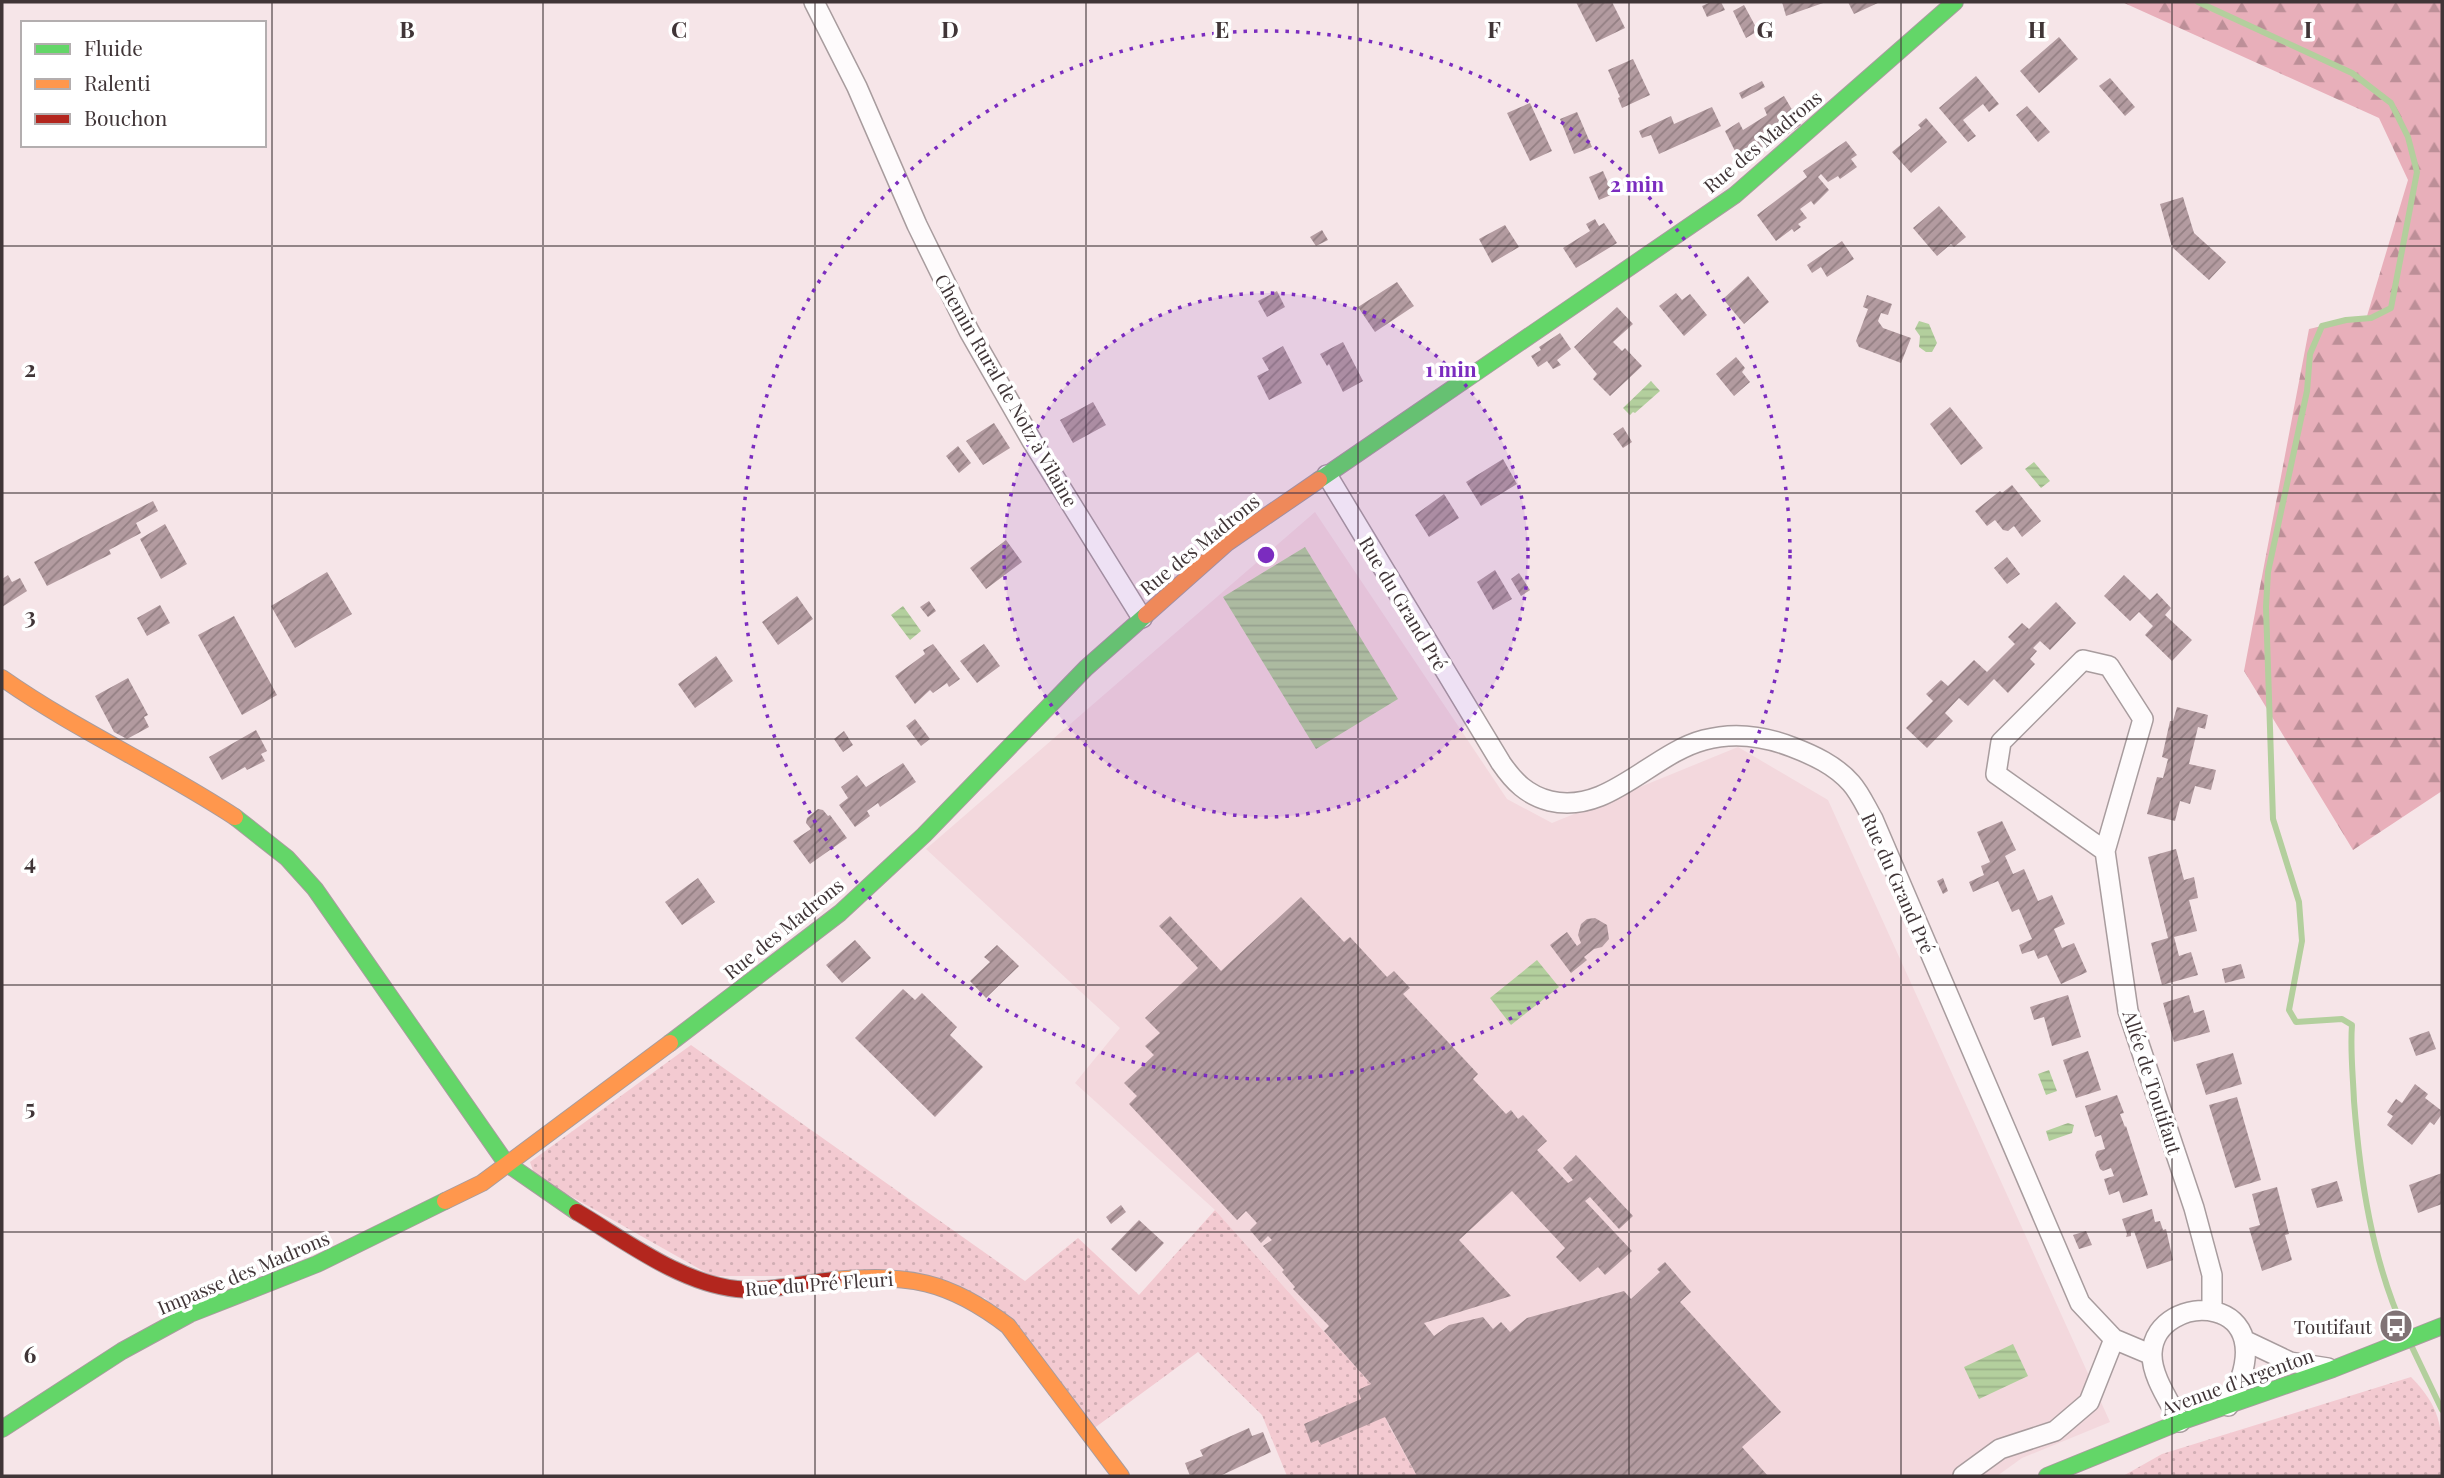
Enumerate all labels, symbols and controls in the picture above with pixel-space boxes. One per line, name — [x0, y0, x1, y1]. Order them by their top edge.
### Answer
text: B — [399, 13, 415, 44]
text: C — [671, 13, 687, 44]
text: D — [941, 13, 959, 44]
text: E — [1215, 13, 1229, 44]
text: F — [1487, 13, 1501, 44]
text: G — [1757, 13, 1774, 44]
text: H — [2028, 13, 2046, 44]
text: I — [2304, 13, 2312, 44]
legend — [21, 21, 266, 147]
text: Fluide — [84, 33, 143, 61]
text: Ralenti — [84, 68, 151, 96]
street label: Rue des Madrons — [1697, 84, 1827, 198]
text: Bouchon — [84, 103, 168, 131]
text: 2 min — [1610, 169, 1664, 197]
street label: Chemin Rural de Notz à Vilaine — [930, 269, 1084, 511]
text: 2 — [24, 352, 36, 383]
text: 1 min — [1425, 354, 1477, 382]
street label: Rue des Madrons — [1134, 488, 1264, 600]
street label: Rue du Grand Pré — [1354, 531, 1454, 675]
centre of rings — [1254, 543, 1278, 567]
text: 3 — [24, 599, 36, 630]
street label: Rue du Grand Pré — [1856, 808, 1942, 958]
text: 4 — [24, 845, 36, 876]
street label: Rue des Madrons — [718, 872, 848, 984]
street label: Allée de Toutifaut — [2117, 1006, 2189, 1158]
text: 5 — [25, 1091, 35, 1122]
street label: Impasse des Madrons — [153, 1224, 333, 1320]
street label: Rue du Pré Fleuri — [744, 1265, 894, 1301]
bus stop icon: Toutifaut — [2377, 1307, 2415, 1345]
place label: Toutifaut — [2294, 1313, 2372, 1339]
text: 6 — [24, 1338, 37, 1369]
street label: Avenue d'Argenton — [2156, 1341, 2318, 1421]

